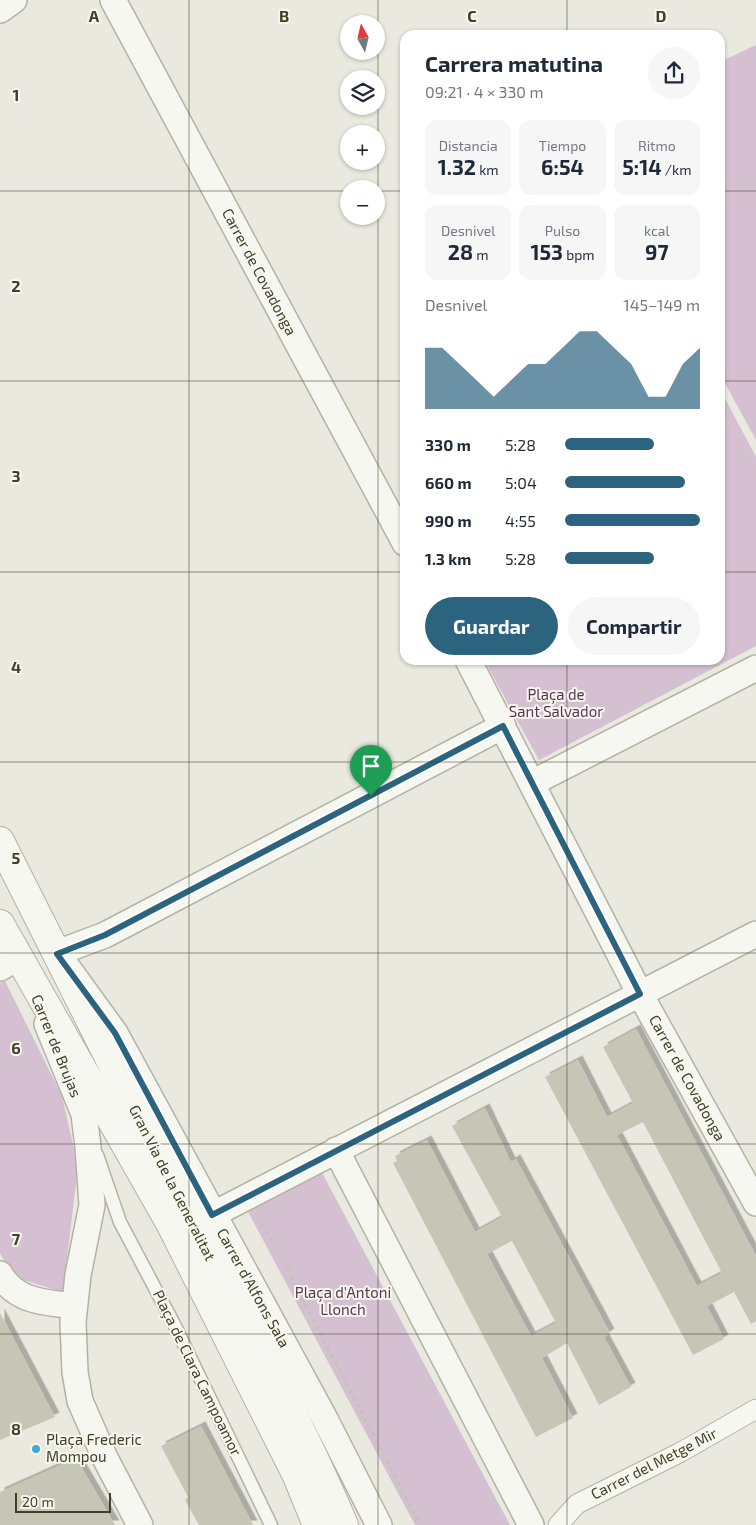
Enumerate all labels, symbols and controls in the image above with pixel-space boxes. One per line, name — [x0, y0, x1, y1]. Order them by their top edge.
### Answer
text: A — [89, 6, 100, 25]
text: B — [279, 6, 289, 25]
text: C — [467, 6, 477, 25]
text: D — [656, 6, 667, 25]
north arrow — [340, 15, 385, 60]
map controls — [340, 15, 385, 225]
button: share — [648, 47, 700, 99]
text: Carrera matutina — [425, 50, 603, 76]
button: layers — [340, 70, 385, 115]
text: 09:21 · 4 × 330 m — [425, 82, 544, 101]
text: 1 — [13, 85, 19, 104]
button: + — [340, 125, 385, 170]
text: Distancia — [439, 137, 498, 154]
text: Tiempo — [539, 137, 586, 154]
text: Ritmo — [638, 137, 676, 154]
text: 1.32 — [438, 154, 476, 179]
text: 6:54 — [541, 154, 584, 179]
text: 5:14 — [622, 154, 662, 179]
text: km — [476, 161, 499, 178]
text: /km — [662, 161, 691, 178]
button: − — [340, 180, 385, 225]
street label: Carrer de Covadonga — [219, 205, 301, 338]
text: Desnivel — [441, 222, 495, 239]
text: Pulso — [545, 222, 580, 239]
text: kcal — [644, 222, 670, 239]
text: 28 — [448, 239, 473, 264]
text: 153 — [530, 239, 563, 264]
text: 97 — [645, 239, 669, 264]
text: m — [473, 246, 489, 263]
text: bpm — [563, 246, 595, 263]
text: 2 — [11, 276, 21, 295]
text: Desnivel — [425, 295, 487, 314]
text: 145–149 m — [623, 295, 700, 314]
text: 330 m — [425, 435, 471, 454]
text: 5:28 — [505, 435, 536, 454]
text: 3 — [11, 466, 21, 485]
text: 660 m — [425, 473, 472, 492]
text: 5:04 — [505, 473, 537, 492]
text: 990 m — [425, 511, 472, 530]
text: 4:55 — [505, 511, 536, 530]
text: 1.3 km — [425, 549, 471, 568]
text: 5:28 — [505, 549, 536, 568]
button: Guardar — [425, 597, 558, 655]
button: Compartir — [568, 597, 700, 655]
text: 4 — [11, 657, 21, 676]
park label: Plaça de Sant Salvador — [509, 685, 603, 720]
pin — [350, 745, 392, 796]
icon: arrive — [357, 752, 385, 780]
text: 5 — [12, 848, 21, 867]
street label: Carrer de Brujas — [27, 992, 86, 1100]
street label: Carrer de Covadonga — [646, 1011, 730, 1144]
text: 6 — [11, 1038, 21, 1057]
street label: Gran Via de la Generalitat — [126, 1102, 220, 1264]
street label: Carrer d'Alfons Sala — [214, 1225, 294, 1350]
text: 7 — [12, 1229, 21, 1248]
park label: Plaça d'Antoni Llonch — [295, 1283, 391, 1318]
street label: Plaça de Clara Campoamor — [149, 1287, 246, 1459]
text: 8 — [11, 1419, 21, 1438]
street label: Carrer del Metge Mir — [587, 1423, 720, 1503]
place label: Plaça Frederic Mompou — [46, 1430, 142, 1465]
marker: Plaça Frederic Mompou — [30, 1443, 42, 1455]
scale bar — [15, 1490, 111, 1513]
text: 20 m — [22, 1493, 54, 1510]

